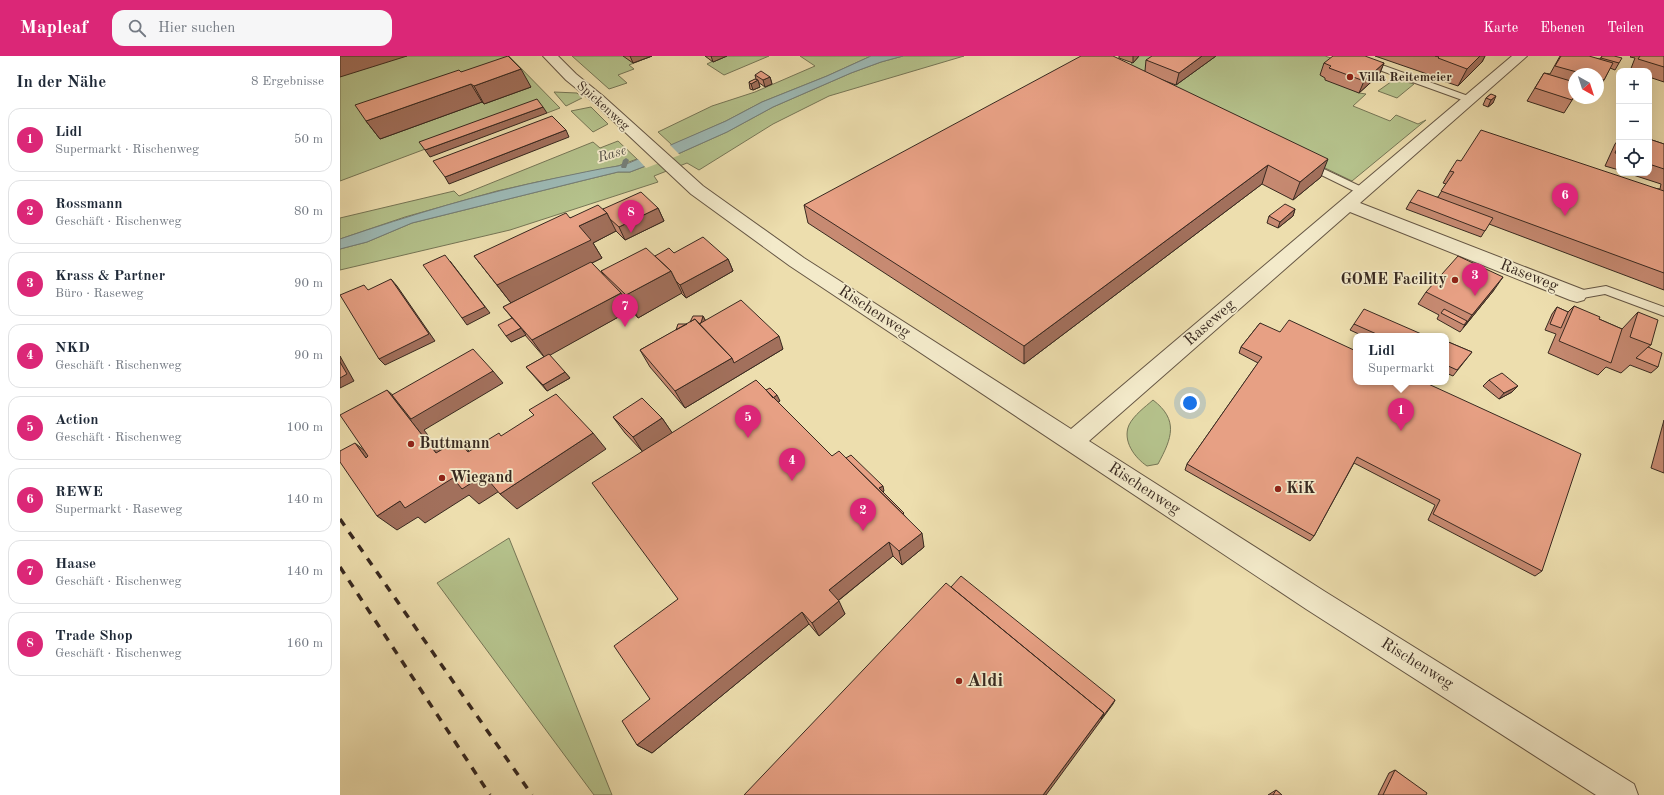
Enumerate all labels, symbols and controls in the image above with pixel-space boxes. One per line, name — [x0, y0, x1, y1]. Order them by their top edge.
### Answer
search box — [112, 10, 392, 46]
icon: search — [126, 17, 148, 39]
text: Mapleaf — [20, 19, 88, 38]
text: Hier suchen — [158, 21, 235, 36]
text: Karte — [1484, 21, 1518, 35]
text: Ebenen — [1540, 21, 1585, 35]
text: Teilen — [1607, 21, 1644, 35]
north arrow — [1568, 68, 1604, 104]
map controls — [1616, 68, 1652, 176]
button: + — [1616, 68, 1652, 104]
place label: Villa Reitemeier — [1358, 71, 1452, 84]
marker: Villa Reitemeier — [1345, 72, 1355, 82]
text: In der Nähe — [16, 74, 106, 91]
text: 8 Ergebnisse — [251, 75, 324, 88]
street label: Spickenweg — [574, 79, 632, 133]
button: − — [1616, 104, 1652, 140]
text: Lidl — [55, 125, 82, 140]
text: 1 — [26, 133, 34, 146]
text: 50 m — [294, 133, 323, 146]
button: locate — [1616, 140, 1652, 176]
text: Supermarkt · Rischenweg — [55, 143, 199, 156]
water label: Rase — [595, 143, 628, 165]
pin: 6 — [1552, 183, 1578, 216]
text: Rossmann — [55, 197, 123, 212]
pin: 8 — [618, 200, 644, 233]
text: 2 — [26, 205, 34, 218]
text: 80 m — [294, 205, 323, 218]
text: Geschäft · Rischenweg — [55, 215, 182, 228]
street label: Raseweg — [1498, 257, 1561, 295]
pin: 3 — [1462, 263, 1488, 296]
text: Krass & Partner — [55, 269, 165, 284]
place label: GOME Facility — [1340, 272, 1447, 288]
marker: GOME Facility — [1450, 275, 1460, 285]
text: 3 — [26, 277, 34, 290]
text: 90 m — [294, 277, 323, 290]
street label: Rischenweg — [835, 283, 913, 341]
text: Büro · Raseweg — [55, 287, 143, 300]
pin: 7 — [612, 294, 638, 327]
street label: Raseweg — [1182, 297, 1239, 349]
popup — [1353, 333, 1449, 385]
text: NKD — [55, 341, 90, 356]
text: Lidl — [1368, 344, 1395, 359]
text: 4 — [26, 349, 34, 362]
text: 90 m — [294, 349, 323, 362]
text: Geschäft · Rischenweg — [55, 359, 182, 372]
text: Supermarkt — [1368, 362, 1434, 375]
your location — [1180, 393, 1200, 413]
pin: 1 — [1388, 398, 1414, 431]
pin: 5 — [735, 405, 761, 438]
text: Action — [55, 413, 99, 428]
text: 5 — [26, 421, 34, 434]
text: 100 m — [286, 421, 323, 434]
text: Geschäft · Rischenweg — [55, 431, 182, 444]
place label: Buttmann — [419, 436, 490, 452]
marker: Buttmann — [406, 439, 416, 449]
pin: 4 — [779, 448, 805, 481]
street label: Rischenweg — [1105, 460, 1183, 518]
place label: Wiegand — [450, 470, 513, 486]
marker: Wiegand — [437, 473, 447, 483]
place label: KiK — [1286, 481, 1315, 497]
marker: KiK — [1273, 484, 1283, 494]
text: REWE — [55, 485, 103, 500]
text: 6 — [26, 493, 34, 506]
text: 140 m — [286, 493, 323, 506]
pin: 2 — [850, 498, 876, 531]
text: Supermarkt · Raseweg — [55, 503, 182, 516]
text: Haase — [55, 557, 96, 572]
text: 7 — [26, 565, 34, 578]
text: 140 m — [286, 565, 323, 578]
text: Geschäft · Rischenweg — [55, 575, 182, 588]
text: Trade Shop — [55, 629, 133, 644]
street label: Rischenweg — [1378, 635, 1456, 693]
text: 8 — [26, 637, 34, 650]
text: 160 m — [286, 637, 323, 650]
text: Geschäft · Rischenweg — [55, 647, 182, 660]
place label: Aldi — [967, 672, 1003, 691]
marker: Aldi — [954, 676, 964, 686]

